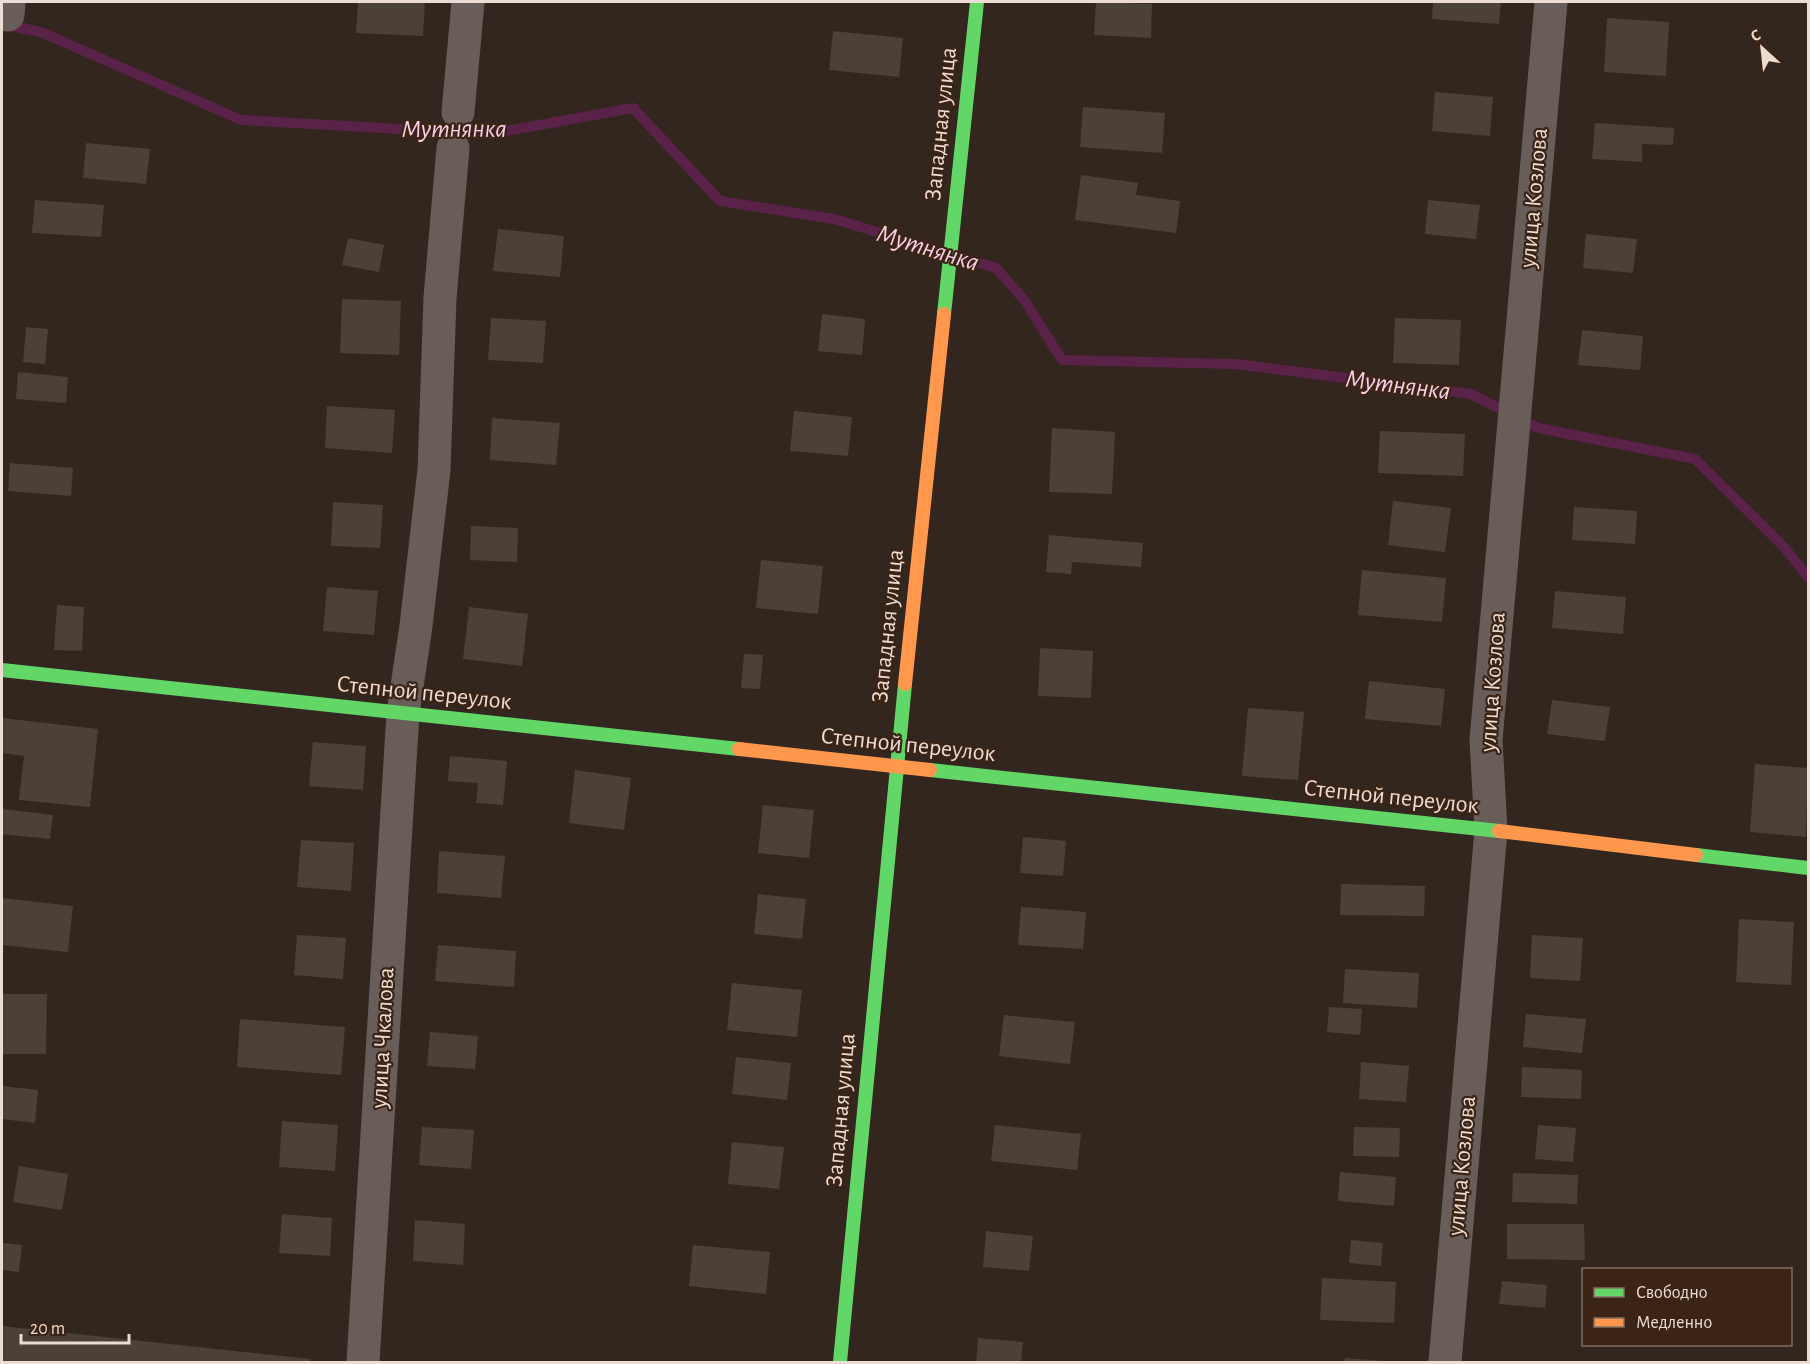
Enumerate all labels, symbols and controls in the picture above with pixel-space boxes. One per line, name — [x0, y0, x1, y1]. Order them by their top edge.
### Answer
north arrow — [1732, 18, 1792, 78]
text: С — [1748, 26, 1763, 45]
street label: Западная улица — [921, 46, 961, 202]
water label: Мутнянка — [401, 116, 507, 142]
street label: улица Козлова — [1516, 127, 1552, 270]
water label: Мутнянка — [874, 220, 982, 276]
water label: Мутнянка — [1344, 366, 1452, 404]
street label: Западная улица — [868, 548, 908, 704]
street label: улица Козлова — [1476, 611, 1510, 754]
street label: Степной переулок — [335, 672, 513, 714]
street label: Степной переулок — [819, 724, 997, 766]
street label: Степной переулок — [1302, 776, 1480, 818]
street label: улица Чкалова — [367, 967, 399, 1110]
street label: Западная улица — [822, 1032, 860, 1188]
street label: улица Козлова — [1444, 1095, 1480, 1238]
legend — [1582, 1268, 1792, 1346]
text: Свободно — [1636, 1283, 1708, 1302]
scale bar — [21, 1307, 129, 1345]
text: Медленно — [1636, 1314, 1712, 1332]
text: 20 m — [30, 1320, 65, 1338]

